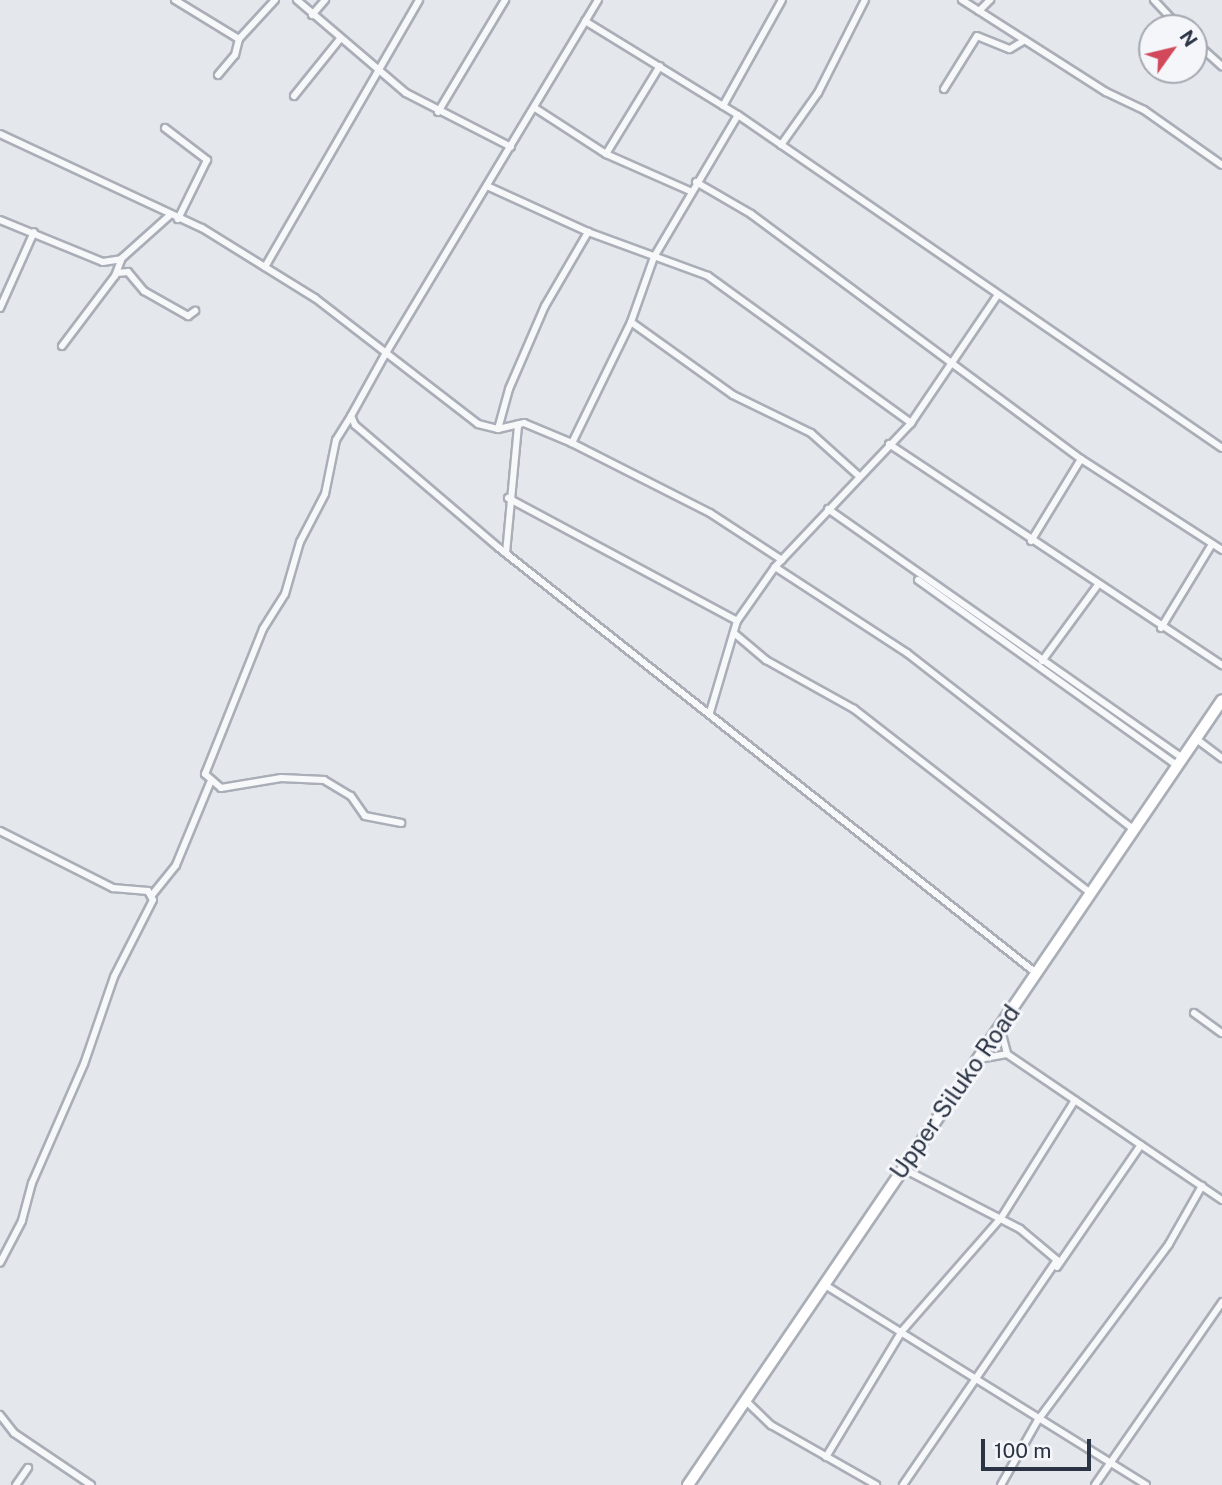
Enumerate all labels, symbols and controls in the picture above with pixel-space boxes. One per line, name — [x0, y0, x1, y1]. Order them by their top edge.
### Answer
north arrow — [1138, 14, 1208, 84]
text: N — [1175, 26, 1202, 51]
street label: Upper Siluko Road — [884, 999, 1026, 1185]
scale bar — [984, 1426, 1094, 1470]
text: 100 m — [994, 1438, 1051, 1463]

